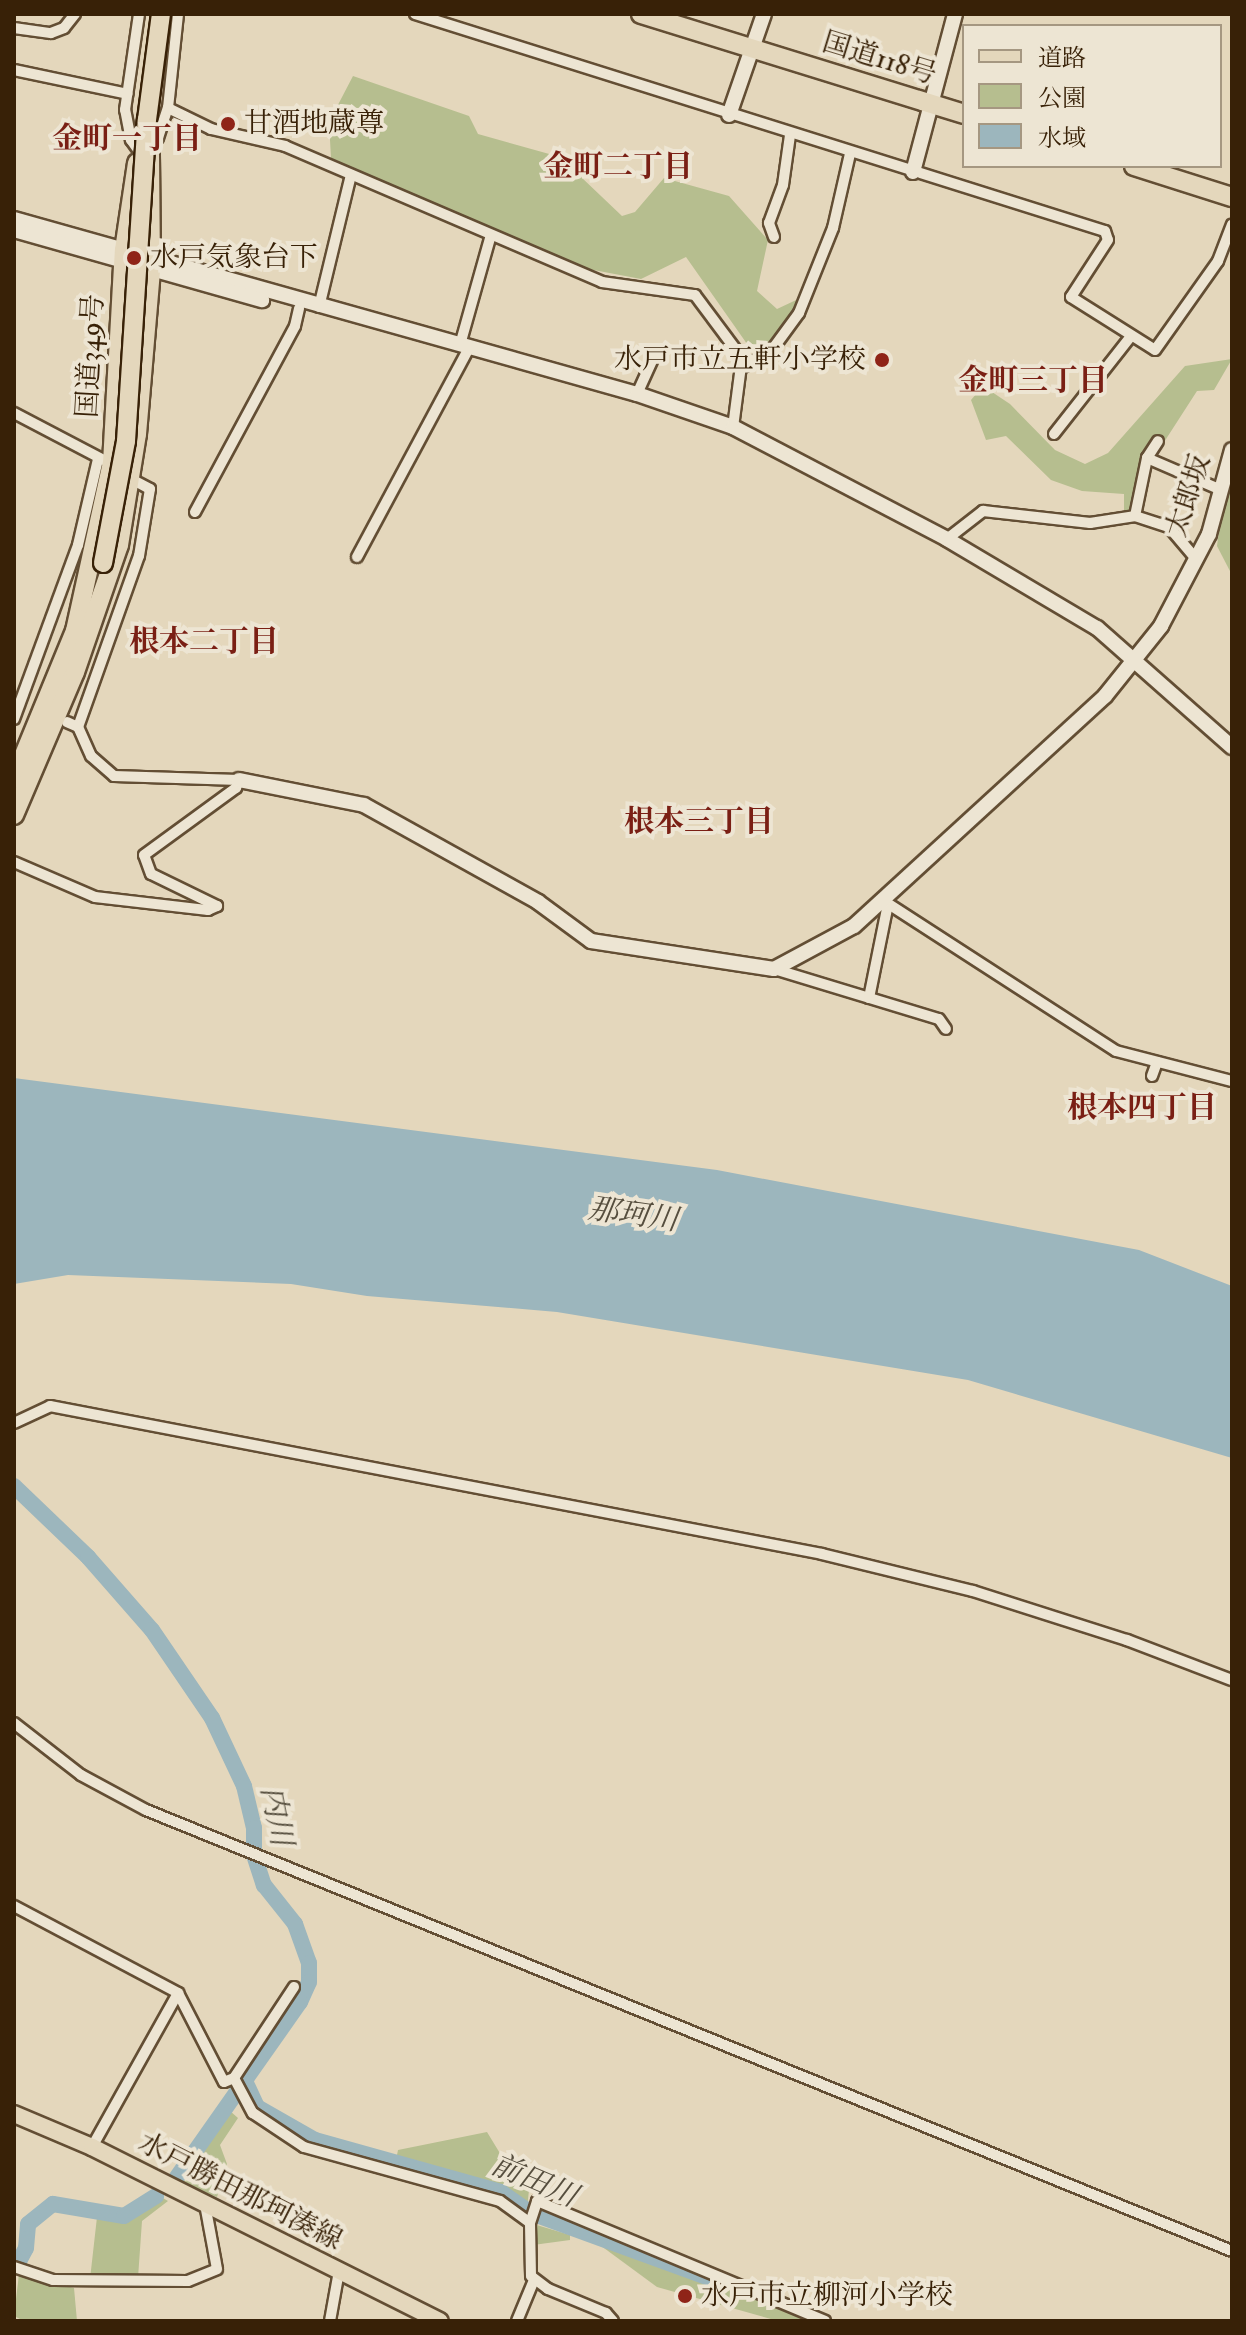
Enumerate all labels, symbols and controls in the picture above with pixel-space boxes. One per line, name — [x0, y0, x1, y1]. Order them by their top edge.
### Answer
legend — [962, 24, 1222, 168]
street label: 国道118号 — [818, 26, 940, 92]
text: 道路 — [1038, 43, 1086, 74]
text: 公園 — [1038, 83, 1086, 114]
place label: 甘酒地蔵尊 — [244, 107, 384, 141]
marker: 甘酒地蔵尊 — [219, 115, 237, 133]
district label: 金町一丁目 — [52, 121, 202, 157]
text: 水域 — [1038, 123, 1086, 154]
district label: 金町二丁目 — [543, 149, 693, 185]
place label: 水戸気象台下 — [150, 241, 318, 275]
marker: 水戸気象台下 — [125, 249, 143, 267]
street label: 国道349号 — [71, 293, 111, 419]
place label: 水戸市立五軒小学校 — [614, 343, 866, 377]
marker: 水戸市立五軒小学校 — [873, 351, 891, 369]
district label: 金町三丁目 — [958, 363, 1108, 399]
street label: 太郎坂 — [1160, 451, 1218, 541]
district label: 根本二丁目 — [129, 624, 279, 660]
district label: 根本三丁目 — [624, 804, 774, 840]
district label: 根本四丁目 — [1067, 1090, 1217, 1126]
water label: 那珂川 — [586, 1191, 680, 1239]
water label: 内川 — [253, 1783, 299, 1849]
street label: 水戸勝田那珂湊線 — [133, 2126, 347, 2258]
water label: 前田川 — [486, 2147, 582, 2215]
place label: 水戸市立柳河小学校 — [701, 2279, 953, 2313]
marker: 水戸市立柳河小学校 — [676, 2287, 694, 2305]

